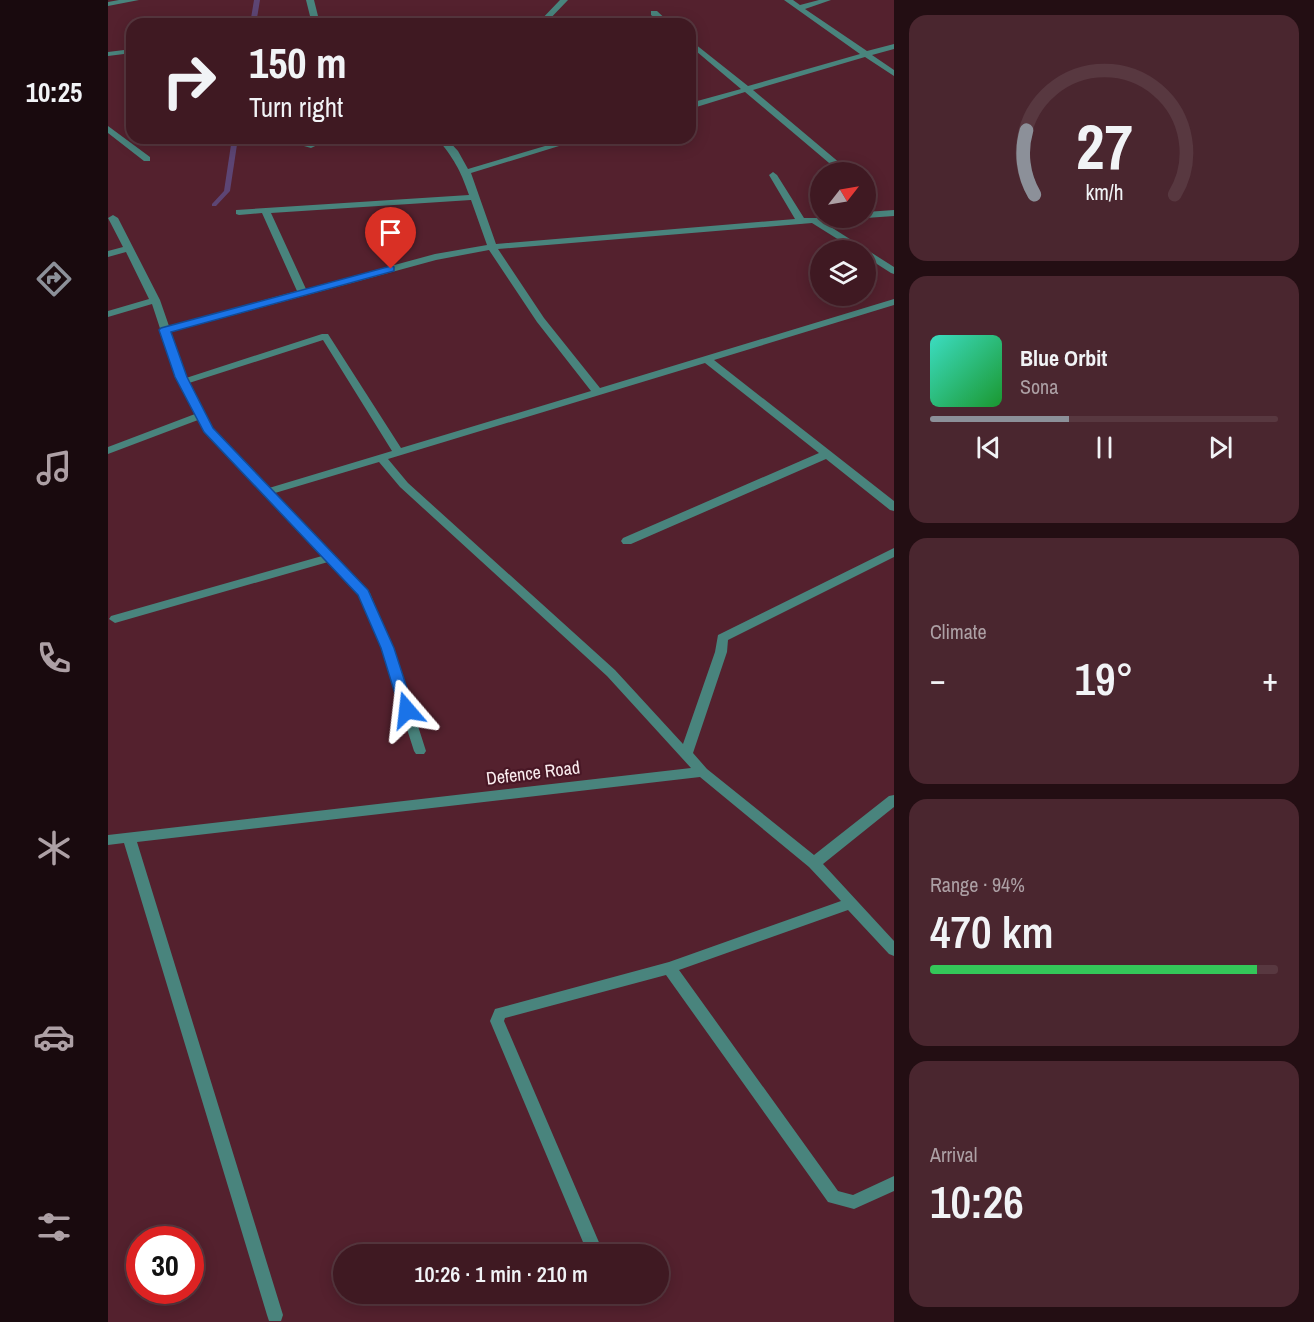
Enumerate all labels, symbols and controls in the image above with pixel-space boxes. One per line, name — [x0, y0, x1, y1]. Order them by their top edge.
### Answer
text: 150 m — [249, 35, 347, 91]
icon: right — [150, 42, 228, 120]
text: 10:25 — [26, 74, 82, 110]
text: Turn right — [249, 89, 343, 125]
text: 27 — [1076, 104, 1132, 188]
north arrow — [810, 162, 876, 228]
map controls — [810, 162, 876, 306]
text: km/h — [1085, 179, 1123, 208]
pin — [365, 207, 416, 269]
icon: arrive — [374, 216, 407, 249]
button: layers — [810, 240, 876, 306]
icon: directions — [33, 258, 75, 300]
text: Blue Orbit — [1020, 343, 1107, 373]
text: Sona — [1020, 373, 1058, 400]
icon: previous — [972, 431, 1005, 464]
icon: pause — [1088, 431, 1121, 464]
icon: next — [1204, 431, 1237, 464]
icon: music — [33, 447, 75, 489]
text: Climate — [930, 618, 987, 645]
icon: phone — [33, 637, 75, 679]
text: 19° — [1074, 648, 1134, 709]
text: − — [930, 657, 946, 701]
text: + — [1262, 657, 1278, 701]
position arrow — [375, 678, 439, 742]
street label: Defence Road — [485, 754, 581, 791]
icon: climate — [33, 827, 75, 869]
text: Range · 94% — [930, 871, 1025, 898]
text: 470 km — [930, 901, 1054, 962]
icon: car — [33, 1016, 75, 1058]
text: Arrival — [930, 1141, 977, 1168]
text: 10:26 — [930, 1171, 1024, 1232]
icon: filters — [33, 1206, 75, 1248]
speed limit sign: 30 — [126, 1226, 204, 1304]
text: 10:26 · 1 min · 210 m — [414, 1259, 588, 1289]

